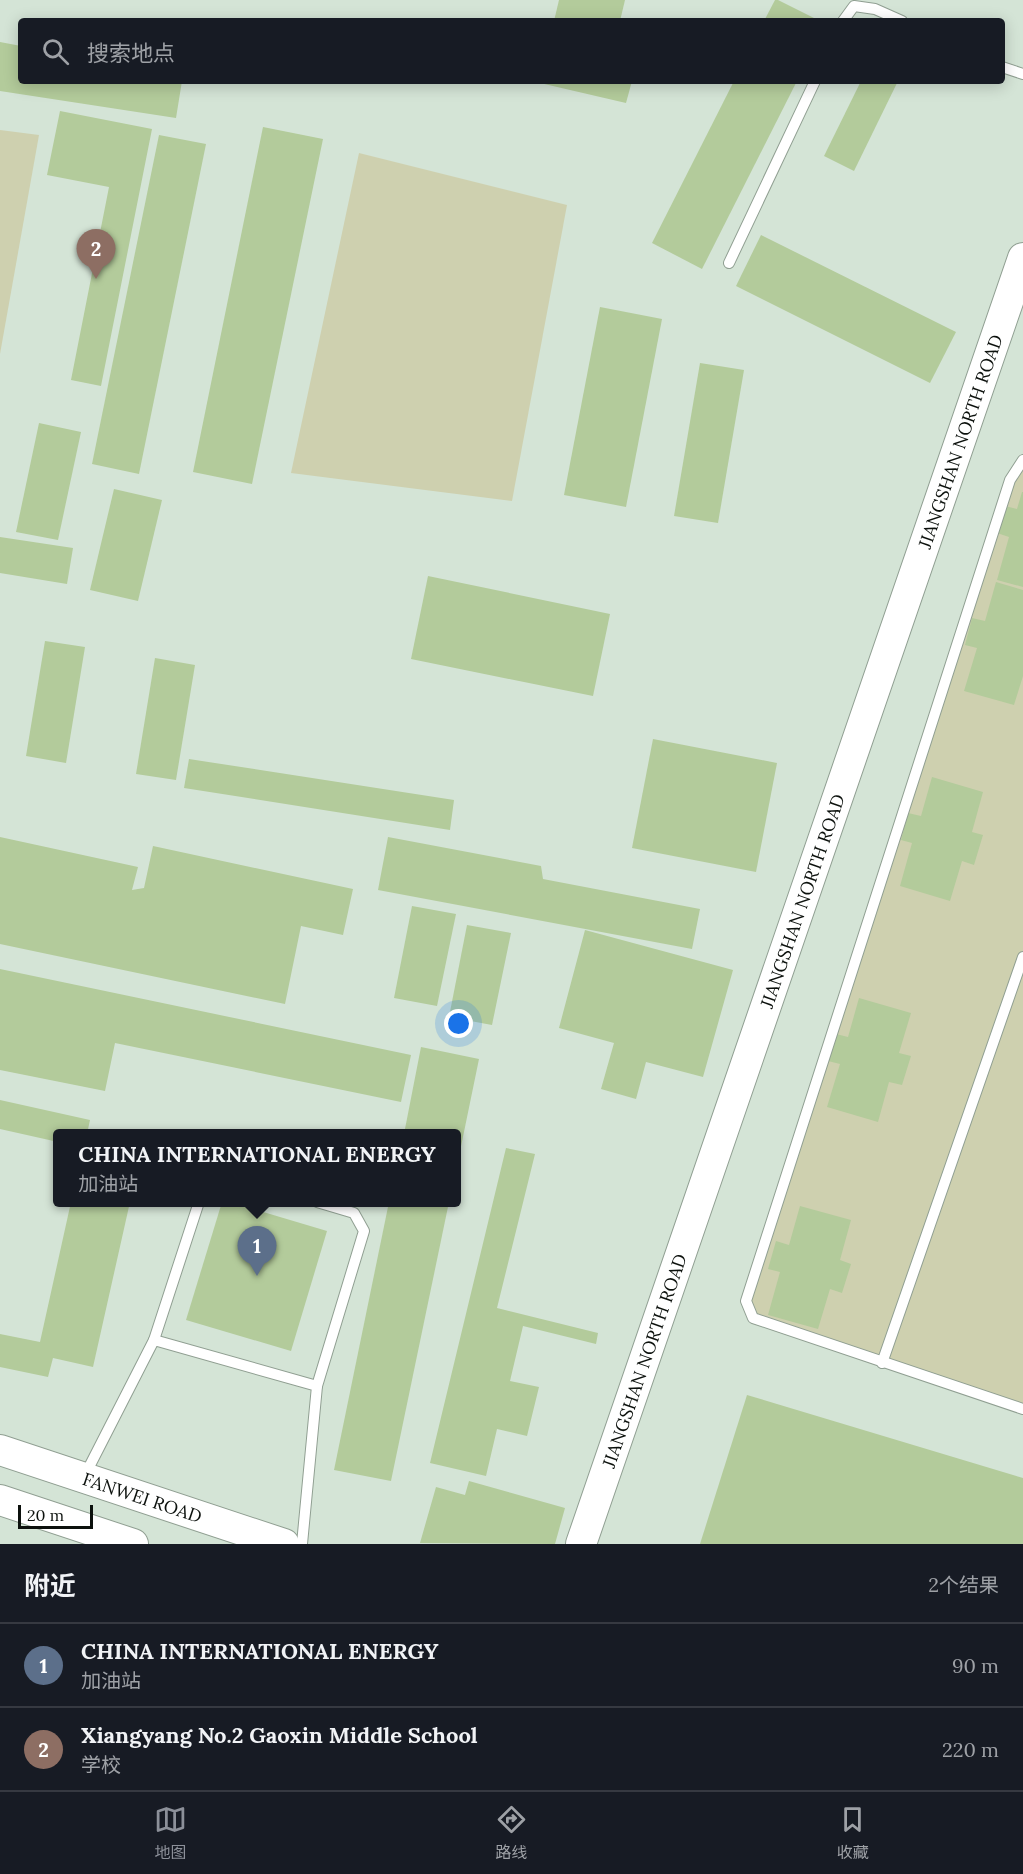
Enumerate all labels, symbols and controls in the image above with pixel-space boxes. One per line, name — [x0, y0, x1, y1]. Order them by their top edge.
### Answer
search box — [18, 18, 1005, 84]
icon: search — [39, 35, 72, 68]
text: 搜索地点 — [87, 39, 175, 67]
pin: 2 — [76, 230, 116, 279]
street label: JIANGSHAN NORTH ROAD — [912, 331, 1007, 552]
street label: JIANGSHAN NORTH ROAD — [754, 791, 849, 1012]
your location — [444, 1009, 473, 1038]
popup — [53, 1129, 461, 1207]
text: CHINA INTERNATIONAL ENERGY — [78, 1140, 436, 1168]
text: 加油站 — [78, 1171, 138, 1196]
pin: 1 — [238, 1226, 276, 1276]
street label: JIANGSHAN NORTH ROAD — [596, 1250, 691, 1472]
street label: FANWEI ROAD — [80, 1467, 205, 1528]
scale bar — [18, 1502, 93, 1530]
text: 20 m — [27, 1505, 64, 1525]
text: 附近 — [24, 1569, 76, 1602]
text: 2个结果 — [928, 1572, 999, 1597]
text: CHINA INTERNATIONAL ENERGY — [81, 1637, 438, 1665]
text: 1 — [39, 1653, 48, 1678]
text: 90 m — [952, 1653, 999, 1678]
text: 加油站 — [81, 1668, 141, 1693]
text: Xiangyang No.2 Gaoxin Middle School — [81, 1721, 478, 1749]
text: 2 — [38, 1737, 49, 1762]
text: 220 m — [942, 1737, 999, 1762]
text: 学校 — [81, 1752, 121, 1777]
tab: 地图 — [154, 1803, 187, 1863]
tab: 路线 — [495, 1803, 528, 1863]
tab: 收藏 — [836, 1803, 869, 1863]

